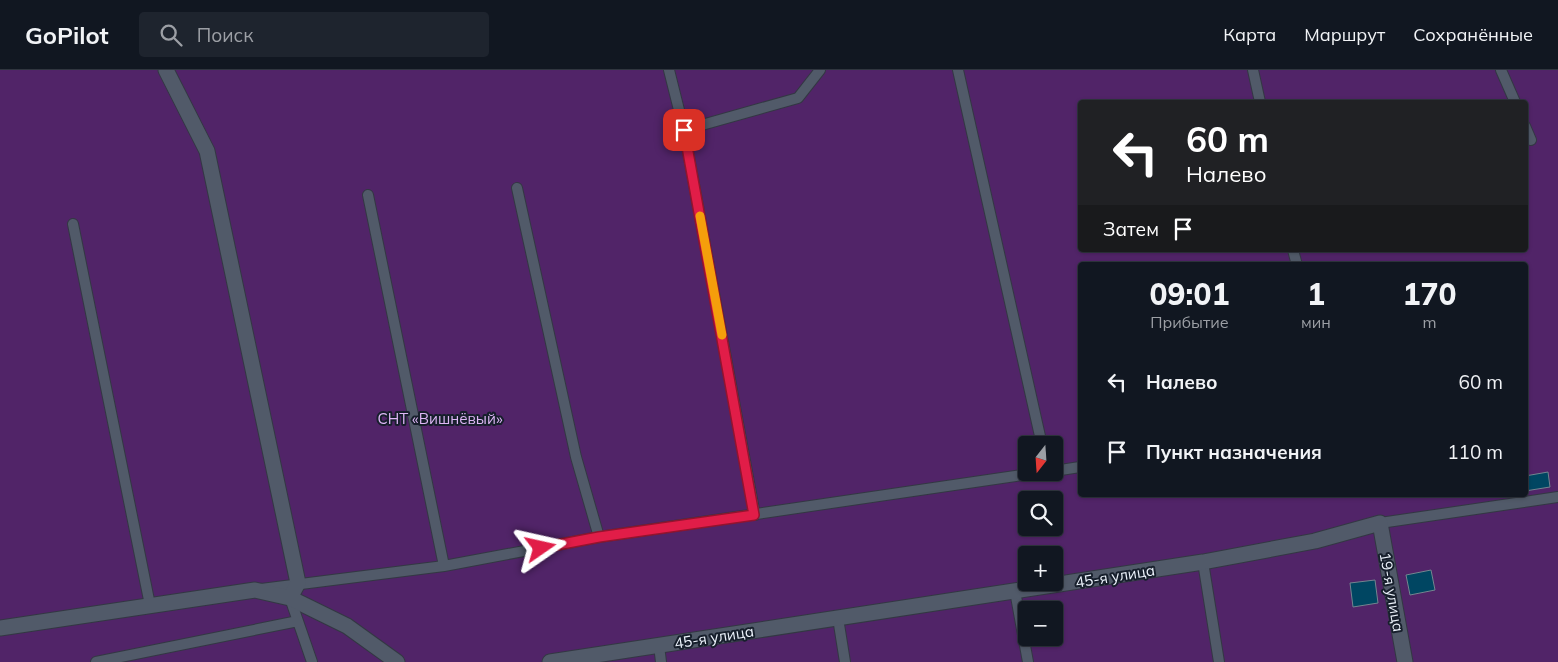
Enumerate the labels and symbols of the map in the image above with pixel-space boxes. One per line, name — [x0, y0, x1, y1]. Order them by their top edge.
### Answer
pin — [663, 109, 705, 151]
park label: СНТ «Вишнёвый» — [377, 409, 503, 428]
north arrow — [1018, 436, 1062, 481]
position arrow — [514, 521, 566, 573]
street label: 19-я улица — [1376, 551, 1408, 633]
street label: 45-я улица — [1074, 560, 1156, 592]
street label: 45-я улица — [673, 621, 755, 653]

